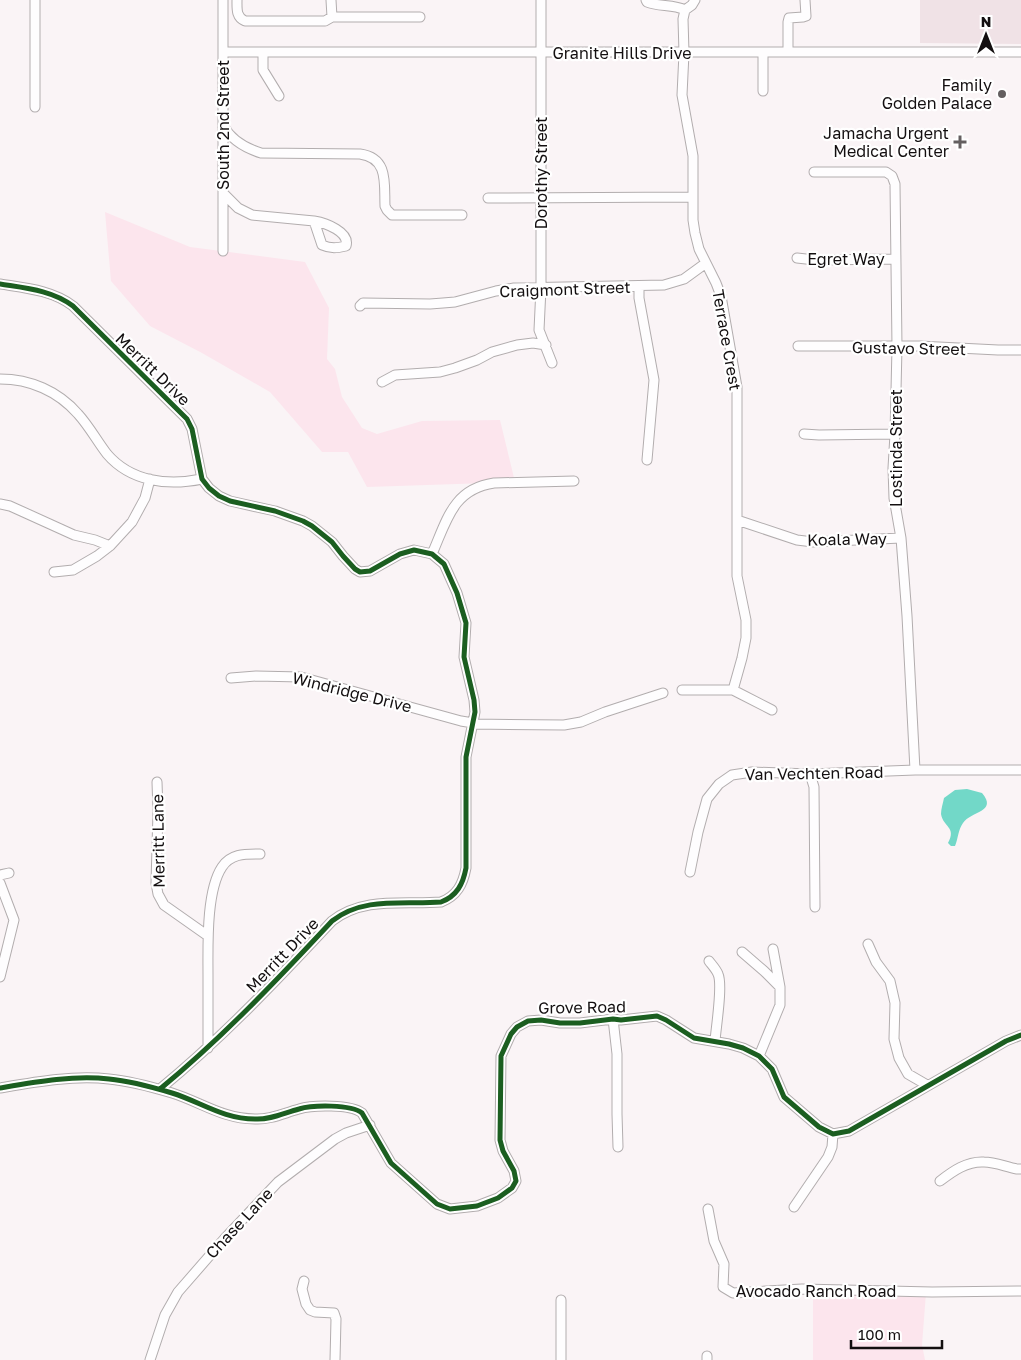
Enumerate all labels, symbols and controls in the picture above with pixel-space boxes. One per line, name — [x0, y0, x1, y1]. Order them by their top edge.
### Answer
north arrow — [961, 10, 1011, 60]
text: N — [981, 13, 991, 30]
street label: Granite Hills Drive — [552, 43, 692, 63]
street label: South 2nd Street — [213, 60, 233, 190]
place label: Family Golden Palace — [882, 75, 992, 113]
marker: Family Golden Palace — [996, 88, 1008, 100]
street label: Dorothy Street — [531, 117, 551, 229]
place label: Jamacha Urgent Medical Center — [823, 123, 949, 161]
marker: Jamacha Urgent Medical Center — [953, 135, 967, 149]
street label: Egret Way — [807, 249, 885, 269]
street label: Craigmont Street — [499, 277, 631, 301]
street label: Terrace Crest — [708, 288, 746, 392]
street label: Merritt Drive — [111, 328, 195, 410]
street label: Gustavo Street — [852, 337, 966, 359]
street label: Lostinda Street — [886, 389, 906, 507]
street label: Koala Way — [807, 528, 887, 550]
street label: Windridge Drive — [290, 667, 414, 717]
street label: Van Vechten Road — [744, 762, 884, 784]
street label: Merritt Lane — [147, 794, 169, 888]
street label: Merritt Drive — [241, 913, 323, 997]
street label: Grove Road — [538, 996, 626, 1018]
street label: Chase Lane — [201, 1184, 277, 1262]
street label: Avocado Ranch Road — [736, 1281, 896, 1301]
scale bar — [851, 1318, 942, 1350]
text: 100 m — [858, 1325, 901, 1343]

